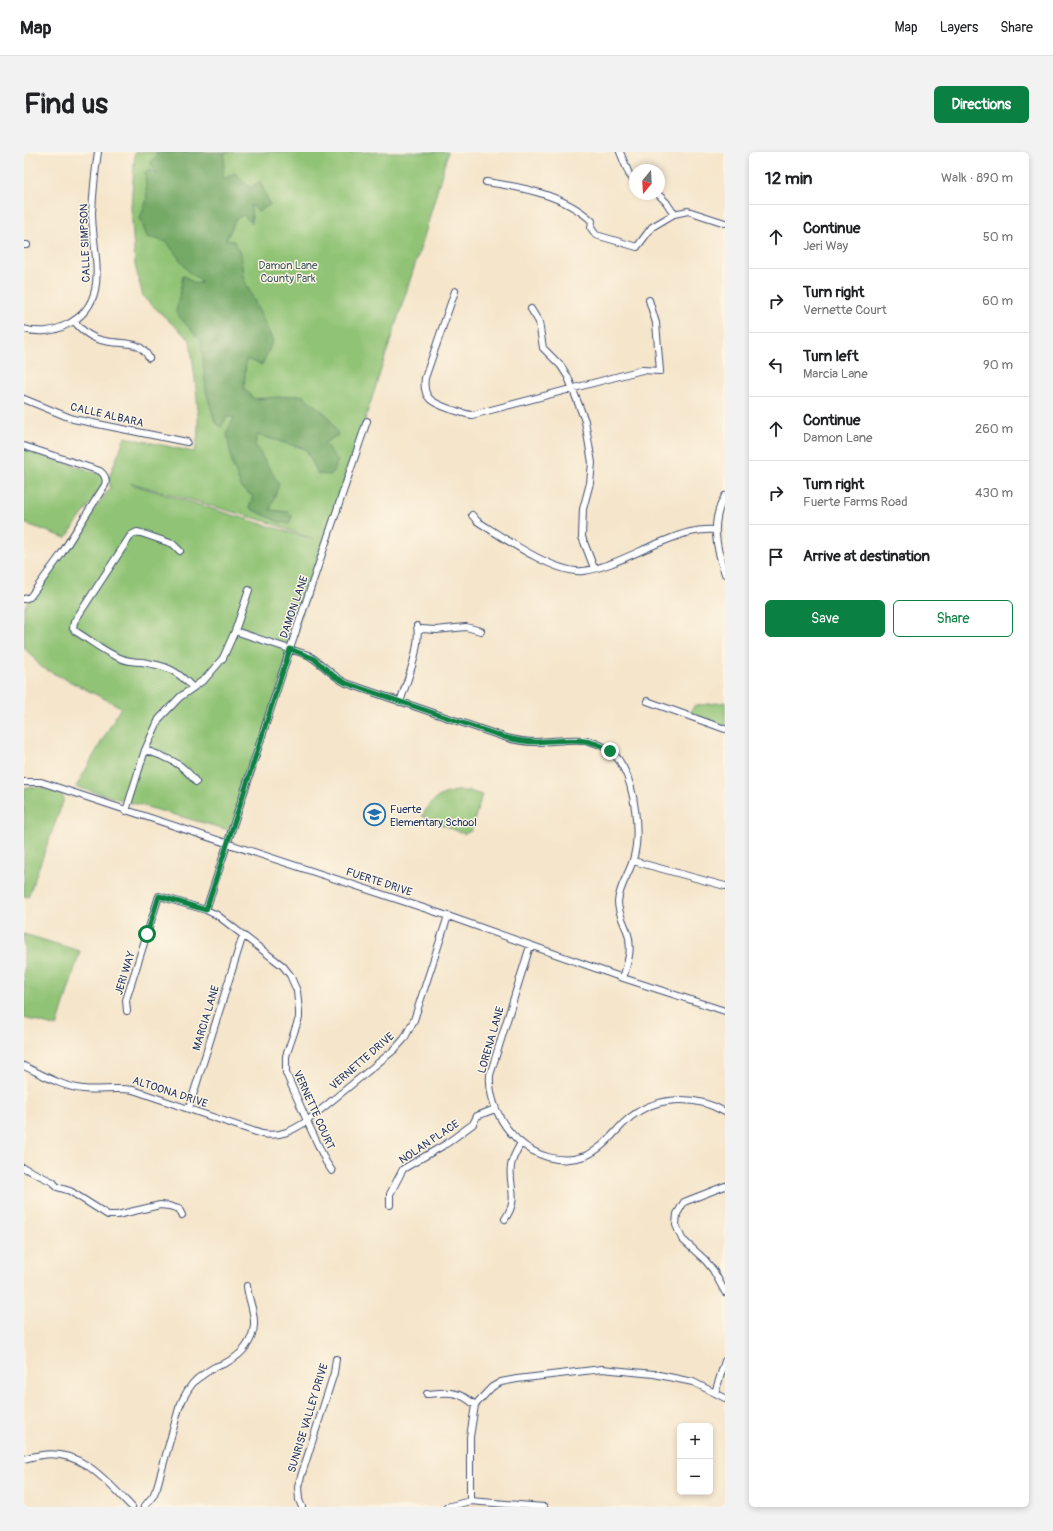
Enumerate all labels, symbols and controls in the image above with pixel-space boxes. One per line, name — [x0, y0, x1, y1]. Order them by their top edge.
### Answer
text: Map — [20, 16, 51, 40]
text: Map — [895, 19, 918, 36]
text: Layers — [940, 19, 978, 36]
text: Share — [1000, 19, 1033, 36]
button: Directions — [934, 86, 1029, 123]
text: Find us — [24, 87, 108, 122]
north arrow — [629, 164, 665, 200]
text: 12 min — [765, 168, 812, 189]
text: Walk · 890 m — [941, 170, 1013, 186]
street label: CALLE SIMPSON — [77, 203, 93, 283]
text: Continue — [803, 219, 861, 238]
icon: ahead — [765, 226, 787, 248]
text: 50 m — [983, 229, 1013, 245]
text: Jeri Way — [803, 238, 848, 254]
park label: Damon Lane County Park — [259, 259, 318, 285]
text: Turn right — [803, 283, 864, 302]
icon: right — [765, 290, 787, 312]
text: 60 m — [982, 293, 1013, 309]
text: Vernette Court — [803, 302, 887, 318]
text: Turn left — [803, 347, 859, 366]
icon: left — [765, 354, 787, 376]
text: 90 m — [983, 357, 1013, 373]
text: Marcia Lane — [803, 366, 868, 382]
street label: CALLE ALBARA — [69, 400, 145, 430]
text: Continue — [803, 411, 861, 430]
icon: ahead — [765, 418, 787, 440]
text: 260 m — [975, 421, 1013, 437]
text: Damon Lane — [803, 430, 873, 446]
text: Turn right — [803, 475, 864, 494]
icon: right — [765, 482, 787, 504]
text: 430 m — [975, 485, 1013, 501]
text: Fuerte Farms Road — [803, 494, 908, 510]
icon: arrive — [765, 546, 787, 568]
text: Arrive at destination — [803, 547, 930, 566]
street label: DAMON LANE — [277, 574, 311, 640]
button: Save — [765, 600, 885, 637]
button: Share — [893, 600, 1013, 637]
route end — [601, 742, 619, 760]
school or university icon: Fuerte Elementary School — [362, 802, 388, 828]
place label: Fuerte Elementary School — [390, 803, 477, 829]
street label: FUERTE DRIVE — [344, 865, 414, 899]
route start — [138, 925, 156, 943]
street label: JERI WAY — [112, 949, 138, 996]
street label: MARCIA LANE — [190, 984, 222, 1052]
street label: LORENA LANE — [475, 1005, 507, 1075]
street label: VERNETTE DRIVE — [327, 1029, 397, 1092]
street label: VERNETTE COURT — [291, 1068, 337, 1152]
street label: ALTOONA DRIVE — [131, 1074, 209, 1110]
street label: NOLAN PLACE — [397, 1117, 462, 1167]
street label: SUNRISE VALLEY DRIVE — [285, 1362, 331, 1474]
map controls — [677, 1423, 713, 1495]
button: + — [677, 1423, 713, 1459]
button: − — [677, 1459, 713, 1495]

